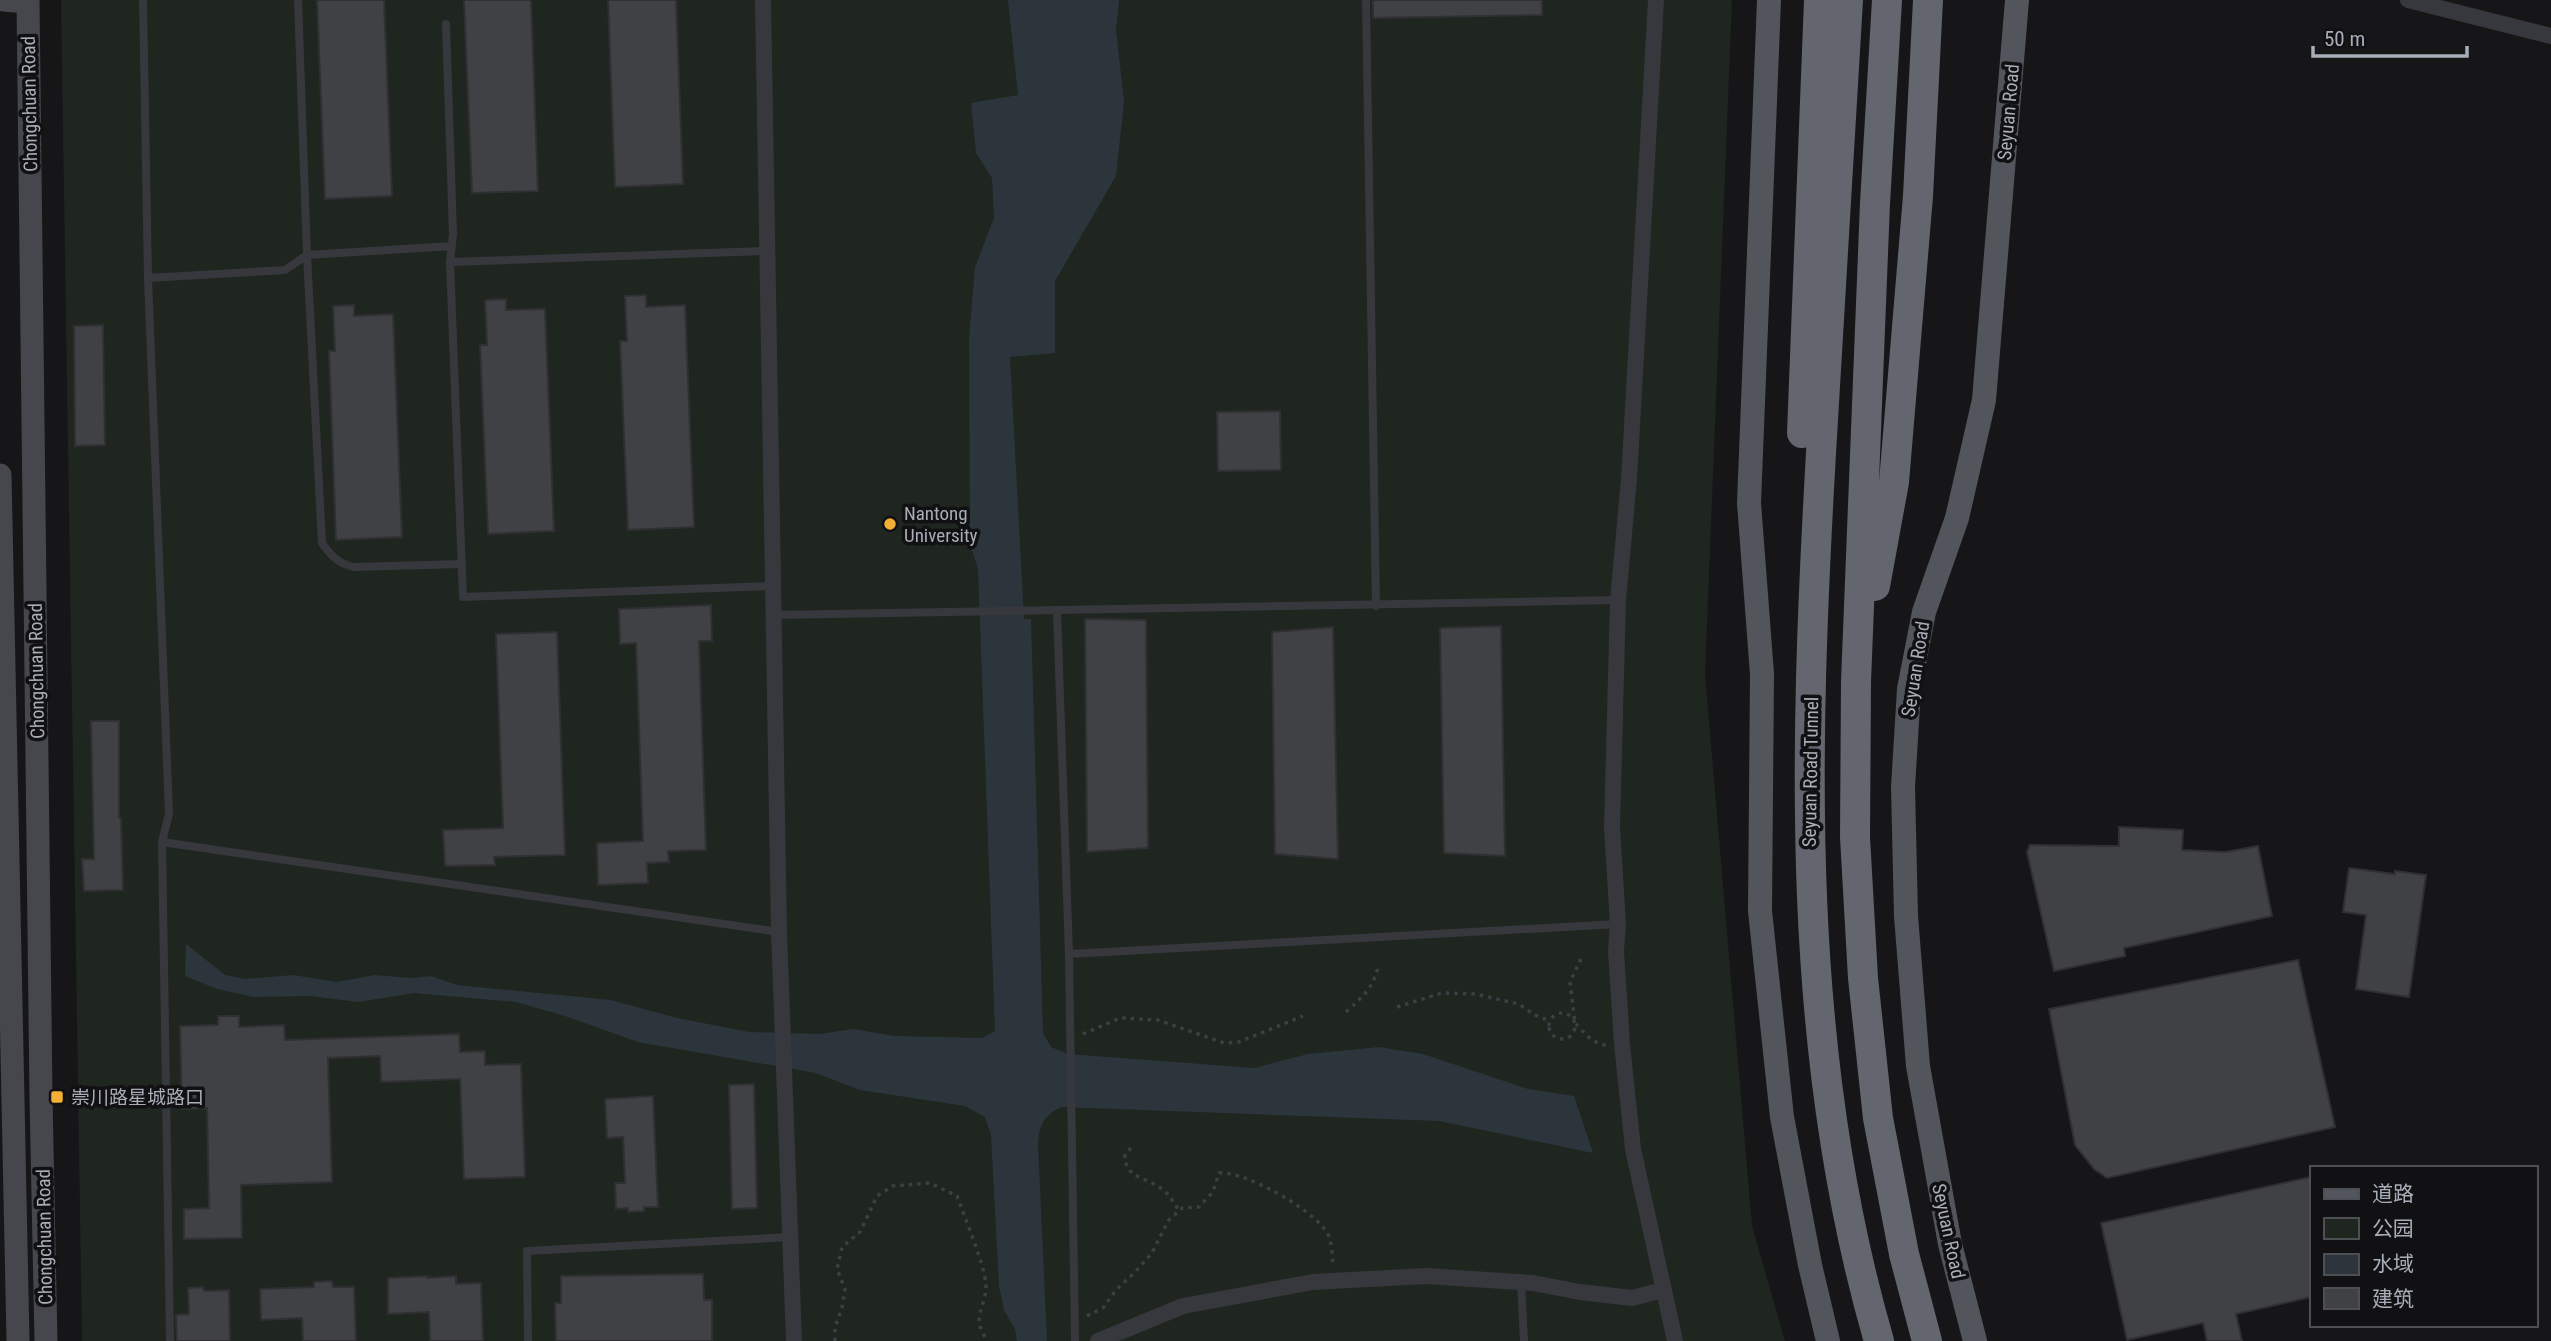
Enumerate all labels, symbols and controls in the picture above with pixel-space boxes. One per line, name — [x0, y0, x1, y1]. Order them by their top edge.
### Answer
scale bar — [2313, 14, 2467, 58]
text: 50 m — [2324, 27, 2365, 51]
street label: Chongchuan Road — [17, 36, 42, 172]
street label: Seyuan Road — [1993, 63, 2024, 161]
place label: Nantong University — [904, 502, 978, 547]
marker: Nantong University — [882, 516, 898, 532]
street label: Chongchuan Road — [24, 603, 49, 739]
street label: Seyuan Road — [1897, 620, 1934, 719]
street label: Seyuan Road Tunnel — [1798, 697, 1823, 847]
place label: 崇川路星城路口 — [71, 1086, 204, 1109]
marker: 崇川路星城路口 — [49, 1089, 65, 1105]
legend — [2310, 1166, 2537, 1327]
street label: Chongchuan Road — [32, 1169, 57, 1305]
street label: Seyuan Road — [1927, 1181, 1970, 1281]
text: 道路 — [2372, 1182, 2414, 1206]
text: 公园 — [2372, 1217, 2414, 1241]
text: 水域 — [2372, 1252, 2414, 1276]
text: 建筑 — [2372, 1287, 2414, 1311]

